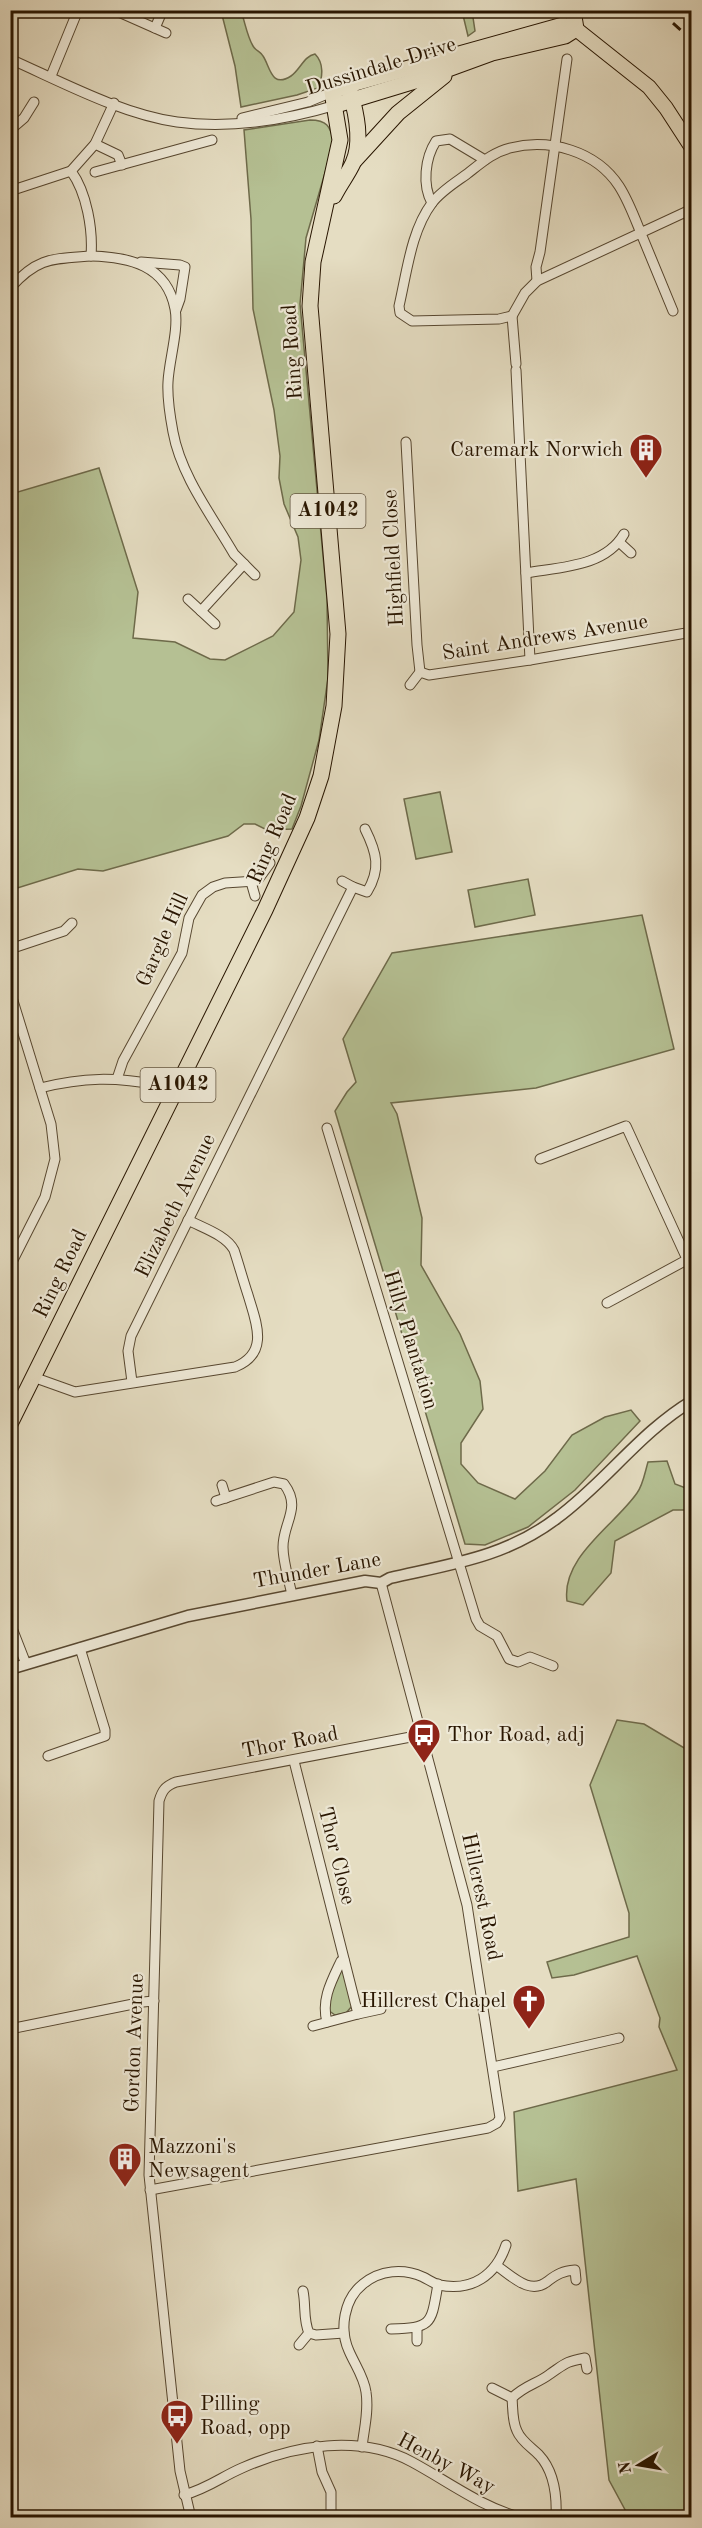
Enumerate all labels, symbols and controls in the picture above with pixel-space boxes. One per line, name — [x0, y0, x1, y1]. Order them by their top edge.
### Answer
street label: Dussindale Drive — [303, 34, 459, 100]
street label: Ring Road — [279, 303, 307, 401]
building icon: Caremark Norwich — [628, 432, 664, 479]
place label: Caremark Norwich — [450, 440, 623, 461]
street label: Highfield Close — [380, 489, 408, 627]
road number: A1042 — [290, 494, 366, 528]
street label: Saint Andrews Avenue — [441, 611, 649, 665]
street label: Ring Road — [245, 791, 301, 887]
street label: Gargle Hill — [133, 890, 193, 990]
road number: A1042 — [140, 1068, 216, 1102]
street label: Elizabeth Avenue — [132, 1131, 220, 1281]
street label: Ring Road — [31, 1226, 92, 1322]
street label: Hilly Plantation — [379, 1268, 441, 1412]
street label: Thunder Lane — [251, 1549, 383, 1593]
bus stop icon: Thor Road, adj — [406, 1717, 442, 1764]
street label: Thor Road — [240, 1723, 340, 1763]
place label: Thor Road, adj — [447, 1725, 585, 1746]
street label: Thor Close — [314, 1805, 358, 1907]
street label: Hillcrest Road — [457, 1831, 505, 1963]
street label: Gordon Avenue — [122, 1973, 148, 2113]
church icon: Hillcrest Chapel — [511, 1983, 547, 2030]
place label: Hillcrest Chapel — [361, 1991, 506, 2012]
place label: Mazzoni's Newsagent — [148, 2137, 249, 2182]
building icon: Mazzoni's Newsagent — [107, 2141, 143, 2188]
place label: Pilling Road, opp — [200, 2394, 291, 2439]
bus stop icon: Pilling Road, opp — [159, 2398, 195, 2445]
street label: Henby Way — [394, 2430, 498, 2498]
north arrow — [609, 2435, 669, 2495]
text: N — [617, 2459, 635, 2475]

